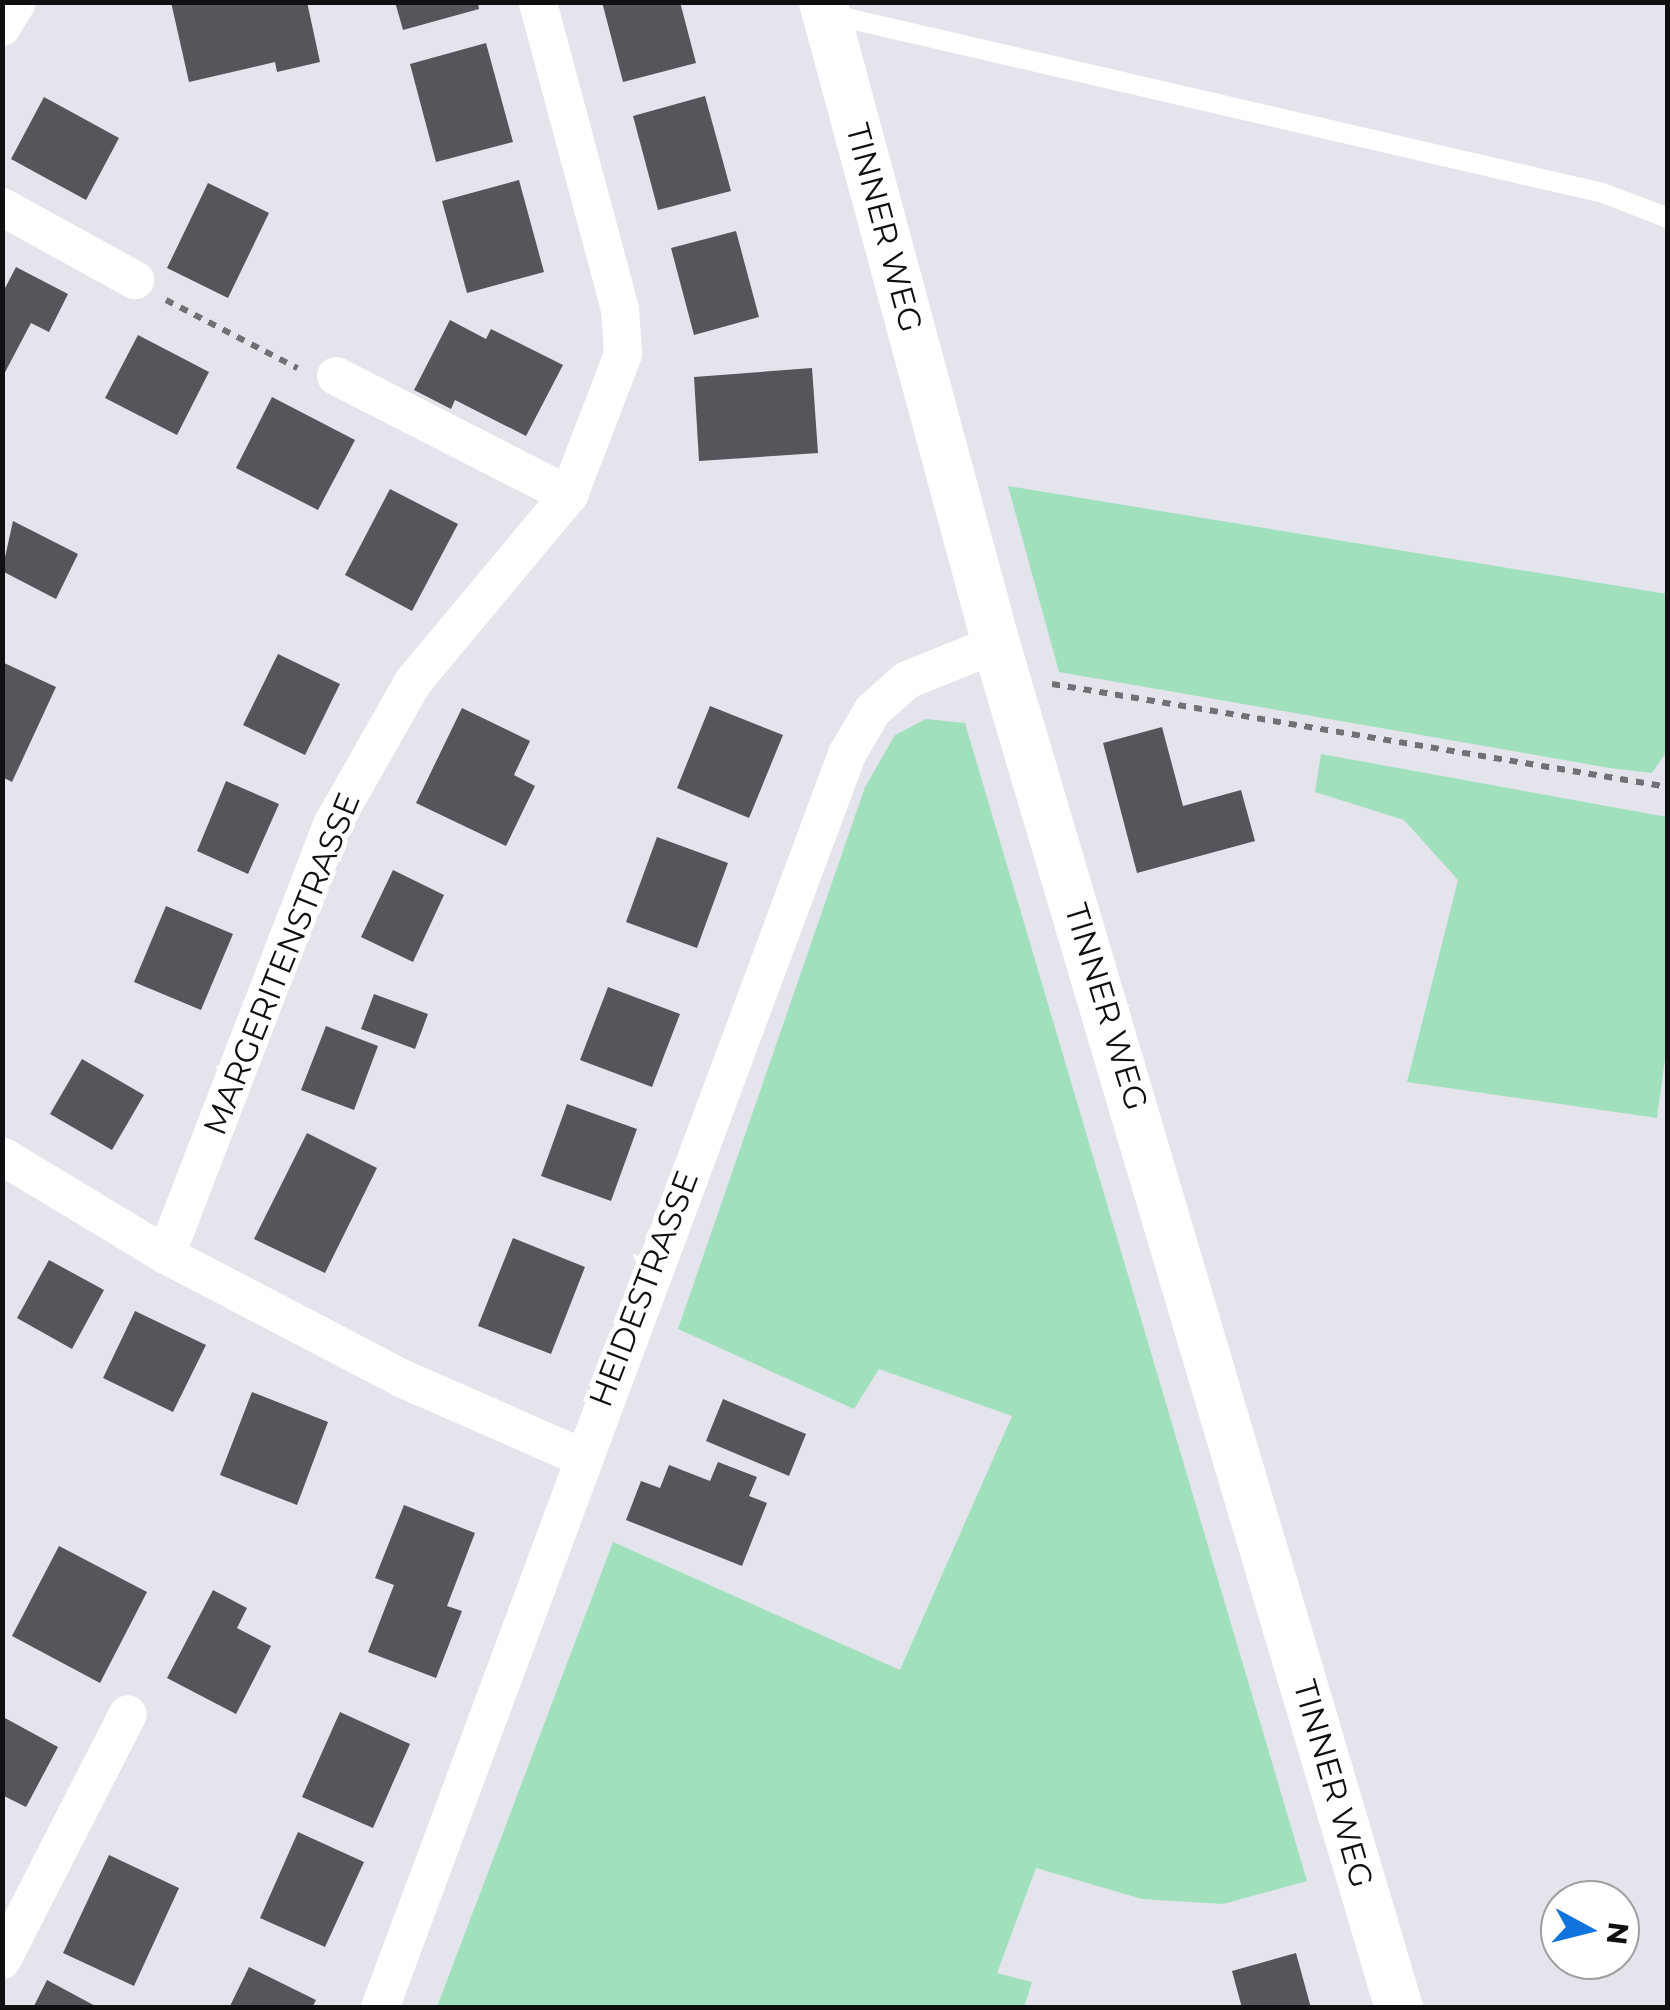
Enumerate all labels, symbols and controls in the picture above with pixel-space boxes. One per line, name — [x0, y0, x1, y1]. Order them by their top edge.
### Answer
street label: TINNER WEG — [838, 120, 930, 336]
street label: MARGERITENSTRASSE — [196, 787, 368, 1141]
street label: TINNER WEG — [1056, 899, 1156, 1115]
street label: HEIDESTRASSE — [581, 1166, 707, 1412]
street label: TINNER WEG — [1285, 1676, 1381, 1892]
north arrow — [1540, 1880, 1640, 1980]
text: N — [1600, 1920, 1636, 1947]

